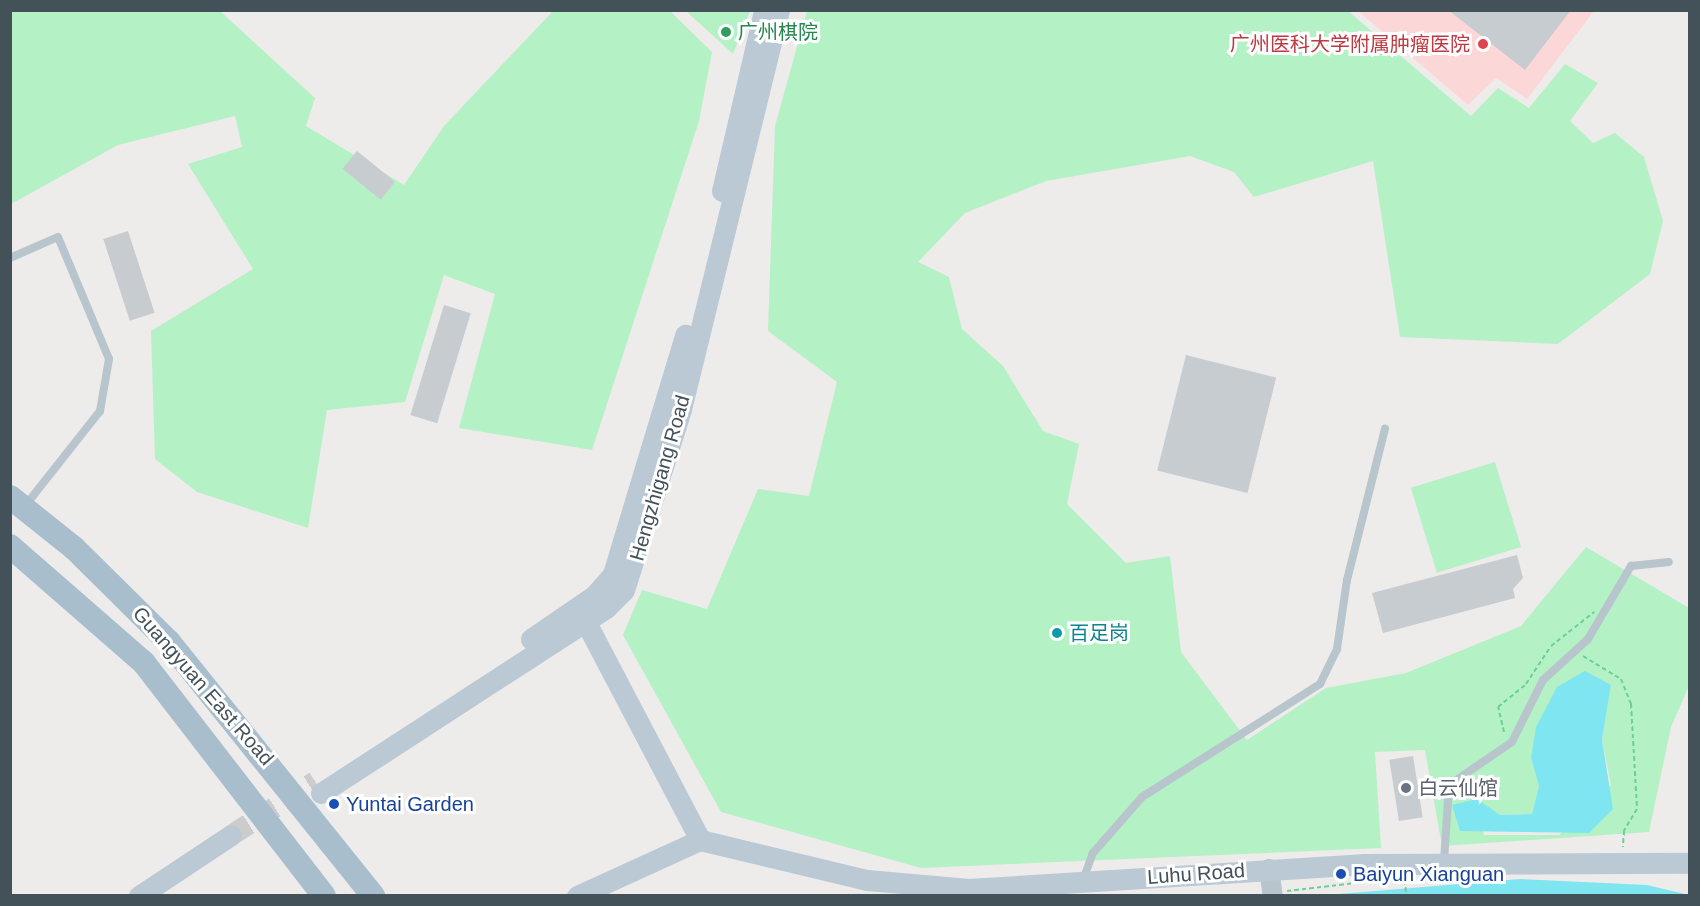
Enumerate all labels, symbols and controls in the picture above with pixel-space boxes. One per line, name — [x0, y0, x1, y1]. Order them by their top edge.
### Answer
place label: 广州棋院 — [738, 20, 818, 44]
marker: 广州棋院 — [719, 25, 733, 39]
place label: 广州医科大学附属肿瘤医院 — [1230, 32, 1470, 56]
marker: 广州医科大学附属肿瘤医院 — [1474, 35, 1492, 53]
street label: Hengzhigang Road — [625, 392, 695, 564]
street label: Guangyuan East Road — [128, 602, 278, 770]
place label: 百足岗 — [1069, 621, 1129, 645]
marker: 百足岗 — [1050, 626, 1064, 640]
place label: 白云仙馆 — [1418, 776, 1498, 800]
marker: 白云仙馆 — [1399, 781, 1413, 795]
place label: Yuntai Garden — [346, 792, 474, 816]
marker: Yuntai Garden — [327, 797, 341, 811]
street label: Luhu Road — [1146, 859, 1246, 889]
place label: Baiyun Xianguan — [1353, 862, 1504, 886]
marker: Baiyun Xianguan — [1334, 867, 1348, 881]

